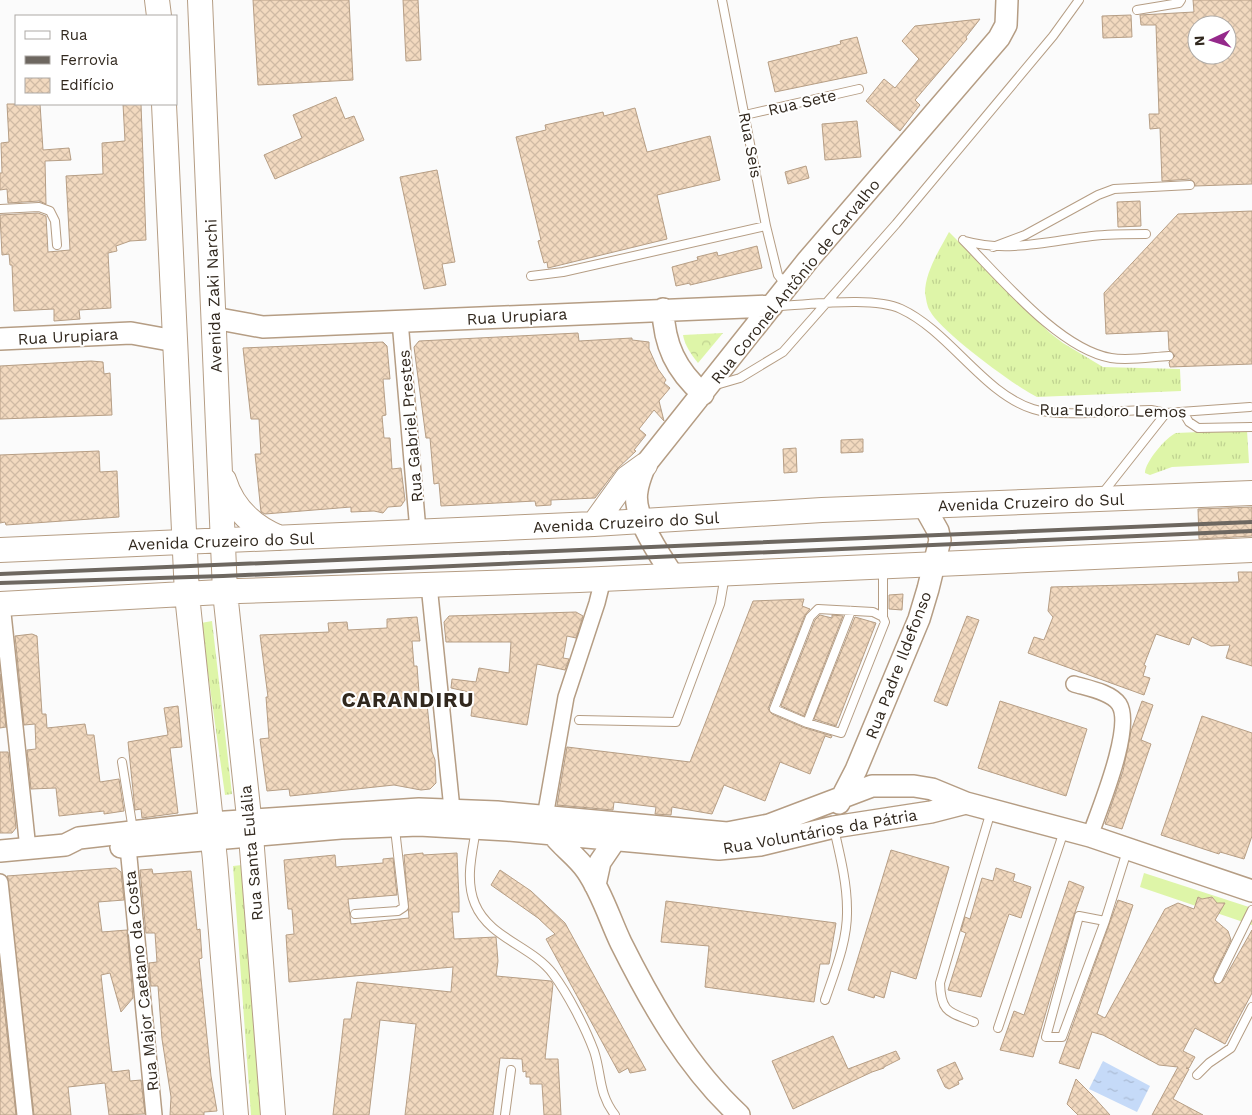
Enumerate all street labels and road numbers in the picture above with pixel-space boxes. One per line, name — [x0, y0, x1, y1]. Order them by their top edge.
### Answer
street label: Rua Sete — [766, 85, 838, 120]
street label: Rua Seis — [735, 111, 766, 180]
street label: Rua Coronel Antônio de Carvalho — [707, 175, 884, 388]
street label: Avenida Zaki Narchi — [201, 219, 226, 373]
street label: Rua Urupiara — [466, 304, 568, 329]
street label: Rua Urupiara — [17, 324, 119, 349]
street label: Rua Gabriel Prestes — [394, 349, 427, 503]
street label: Rua Eudoro Lemos — [1039, 400, 1187, 421]
street label: Avenida Cruzeiro do Sul — [937, 490, 1125, 515]
street label: Avenida Cruzeiro do Sul — [532, 508, 720, 537]
street label: Avenida Cruzeiro do Sul — [127, 529, 315, 554]
street label: Rua Padre Ildefonso — [862, 589, 935, 742]
street label: Rua Santa Eulália — [236, 784, 267, 922]
street label: Rua Voluntários da Pátria — [721, 805, 919, 858]
street label: Rua Major Caetano da Costa — [120, 870, 163, 1092]

